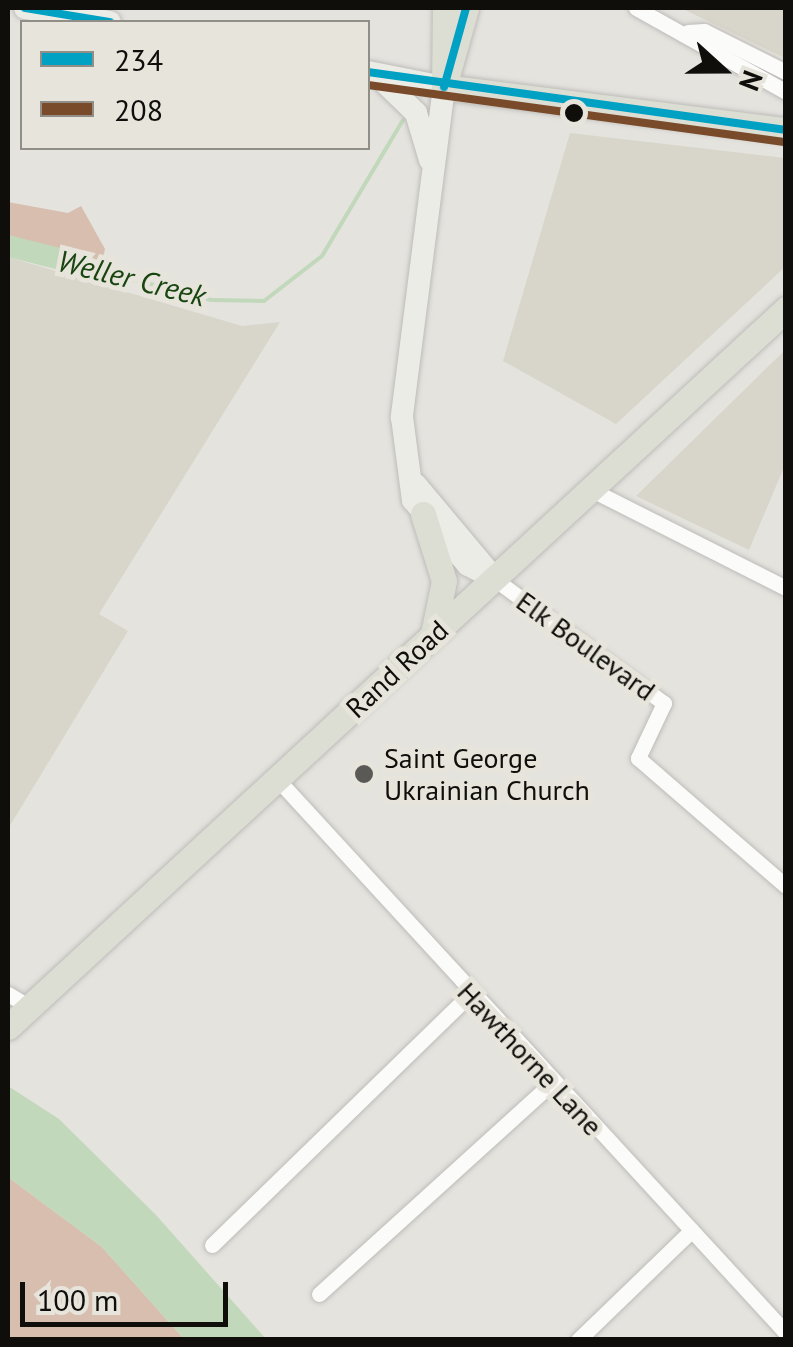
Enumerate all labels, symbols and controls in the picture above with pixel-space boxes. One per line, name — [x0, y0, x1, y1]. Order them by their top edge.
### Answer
legend — [20, 20, 370, 150]
north arrow — [673, 20, 773, 120]
text: 234 — [114, 40, 163, 79]
text: N — [731, 66, 772, 96]
text: 208 — [114, 90, 163, 129]
unlabelled marker — [564, 103, 584, 123]
water label: Weller Creek — [54, 242, 210, 314]
street label: Elk Boulevard — [510, 584, 662, 708]
street label: Rand Road — [339, 613, 455, 725]
place label: Saint George Ukrainian Church — [384, 741, 590, 807]
marker: Saint George Ukrainian Church — [353, 763, 375, 785]
street label: Hawthorne Lane — [451, 976, 609, 1142]
scale bar — [25, 1262, 232, 1324]
text: 100 m — [37, 1280, 118, 1319]

